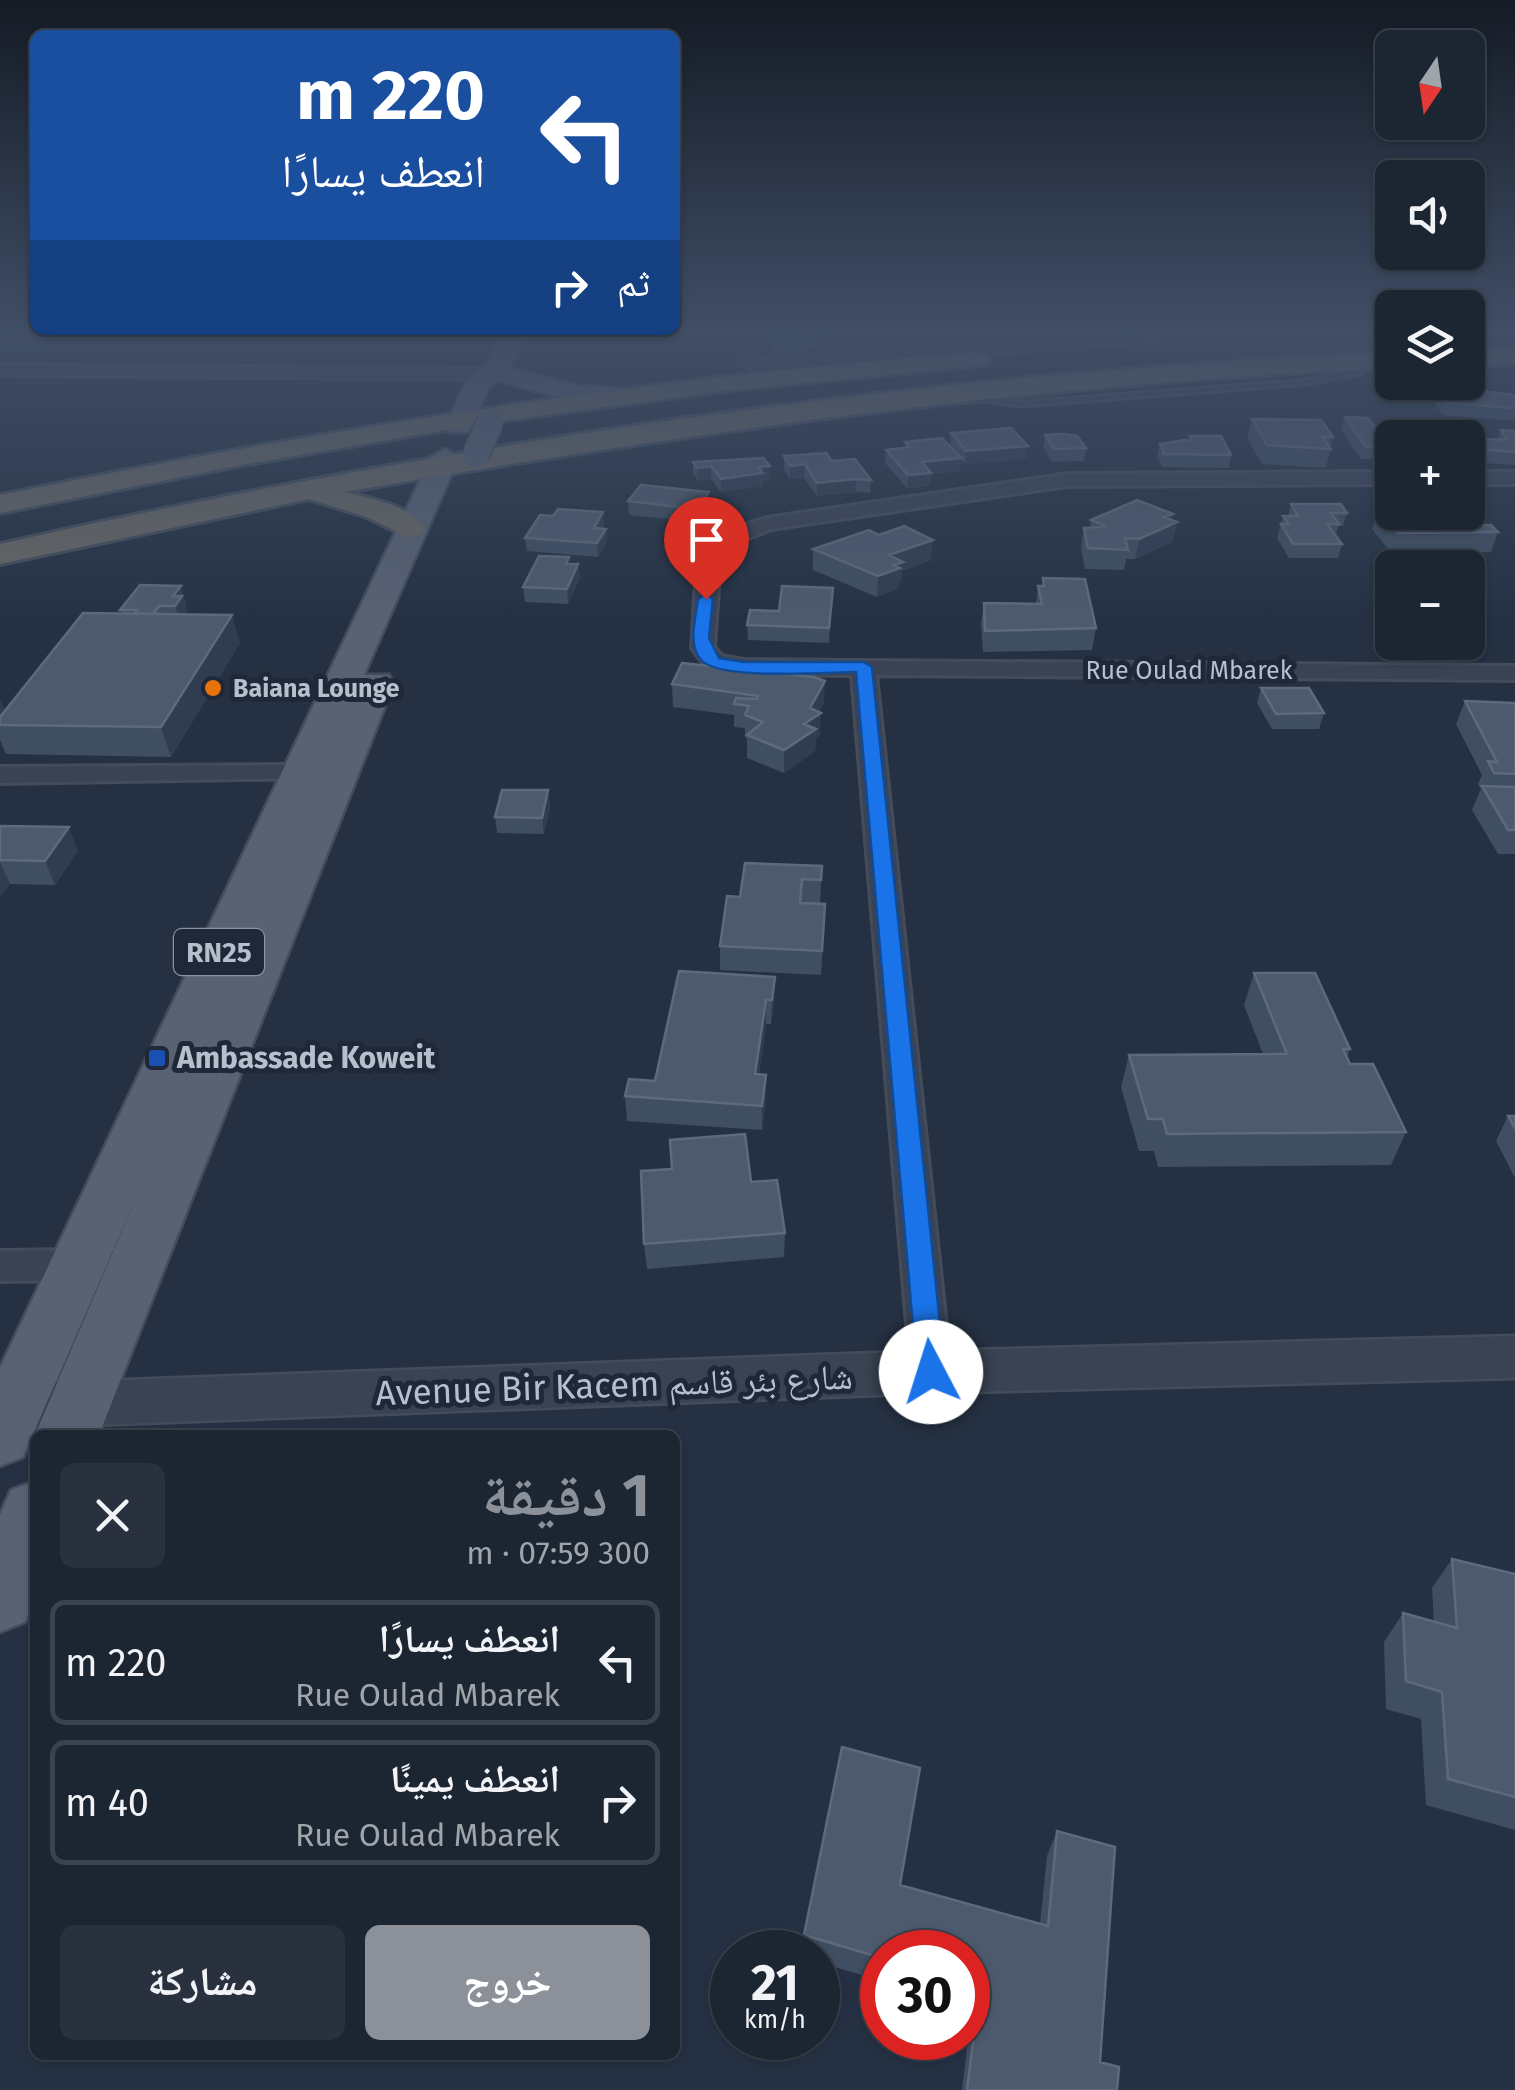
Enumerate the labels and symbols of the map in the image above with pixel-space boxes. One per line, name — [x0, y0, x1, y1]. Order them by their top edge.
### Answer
north arrow — [1375, 30, 1485, 140]
pin — [664, 497, 749, 600]
street label: Rue Oulad Mbarek — [1085, 656, 1293, 686]
place label: Baiana Lounge — [233, 674, 400, 704]
marker: Baiana Lounge — [202, 677, 224, 699]
road number: RN25 — [174, 929, 264, 975]
place label: Ambassade Koweit — [176, 1040, 436, 1076]
marker: Ambassade Koweit — [146, 1047, 168, 1069]
position arrow — [879, 1320, 983, 1424]
street label: Avenue Bir Kacem شارع بئر قاسم — [375, 1356, 853, 1416]
speed limit sign: 30 — [860, 1930, 990, 2060]

